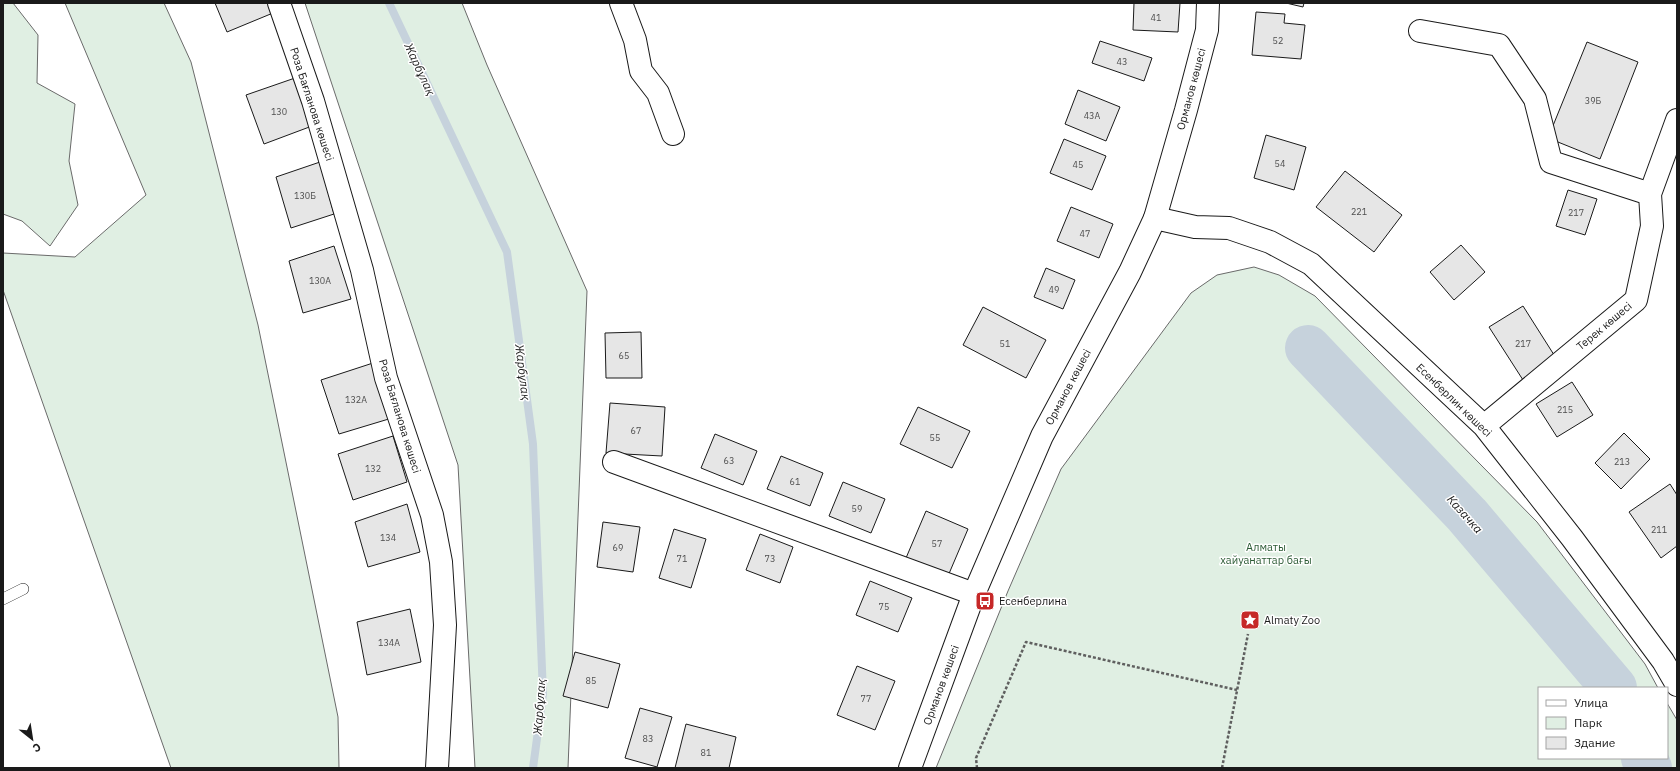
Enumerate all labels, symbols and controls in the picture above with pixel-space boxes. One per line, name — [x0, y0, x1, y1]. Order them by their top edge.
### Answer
house number: 41 — [1151, 12, 1161, 23]
house number: 52 — [1273, 35, 1283, 46]
water label: Жарбұлақ — [401, 39, 439, 98]
street label: Роза Бағланова көшесі — [287, 46, 337, 162]
street label: Орманов көшесі — [1173, 47, 1209, 131]
house number: 43 — [1117, 56, 1127, 67]
house number: 39Б — [1585, 95, 1602, 106]
house number: 130 — [271, 106, 287, 117]
house number: 43А — [1084, 110, 1101, 121]
house number: 54 — [1275, 158, 1285, 169]
house number: 45 — [1073, 159, 1083, 170]
house number: 130Б — [294, 190, 316, 201]
house number: 221 — [1351, 206, 1367, 217]
house number: 217 — [1568, 207, 1584, 218]
house number: 47 — [1080, 228, 1090, 239]
house number: 130А — [309, 275, 331, 286]
house number: 49 — [1049, 284, 1059, 295]
street label: Терек көшесі — [1574, 299, 1634, 353]
house number: 51 — [1000, 338, 1010, 349]
house number: 217 — [1515, 338, 1531, 349]
water label: Жарбұлақ — [512, 342, 534, 401]
street label: Орманов көшесі — [1042, 347, 1094, 427]
house number: 65 — [619, 350, 629, 361]
street label: Роза Бағланова көшесі — [376, 357, 424, 475]
street label: Есенберлин көшесі — [1413, 360, 1495, 440]
house number: 132А — [345, 394, 367, 405]
house number: 215 — [1557, 404, 1573, 415]
house number: 67 — [631, 425, 641, 436]
house number: 55 — [930, 432, 940, 443]
house number: 63 — [724, 455, 734, 466]
house number: 213 — [1614, 456, 1630, 467]
house number: 132 — [365, 463, 381, 474]
house number: 61 — [790, 476, 800, 487]
water label: Казачка — [1444, 492, 1486, 536]
house number: 59 — [852, 503, 862, 514]
house number: 211 — [1651, 524, 1667, 535]
house number: 134 — [380, 532, 396, 543]
house number: 57 — [932, 538, 942, 549]
park label: Алматы хайуанаттар бағы — [1220, 540, 1312, 567]
house number: 69 — [613, 542, 623, 553]
house number: 71 — [677, 553, 687, 564]
house number: 73 — [765, 553, 775, 564]
bus stop icon: Есенберлина — [974, 590, 996, 612]
place label: Есенберлина — [999, 594, 1067, 608]
house number: 75 — [879, 601, 889, 612]
place icon: Almaty Zoo — [1239, 609, 1261, 631]
place label: Almaty Zoo — [1264, 613, 1320, 627]
house number: 134А — [378, 637, 400, 648]
street label: Орманов көшесі — [920, 643, 962, 727]
house number: 85 — [586, 675, 596, 686]
water label: Жарбұлақ — [529, 678, 548, 737]
legend — [1538, 687, 1668, 759]
house number: 77 — [861, 693, 871, 704]
text: Улица — [1574, 695, 1608, 710]
text: Парк — [1574, 715, 1603, 730]
north arrow — [12, 719, 52, 759]
house number: 83 — [643, 733, 653, 744]
text: Здание — [1574, 735, 1616, 750]
text: С — [30, 740, 44, 756]
house number: 81 — [701, 747, 711, 758]

